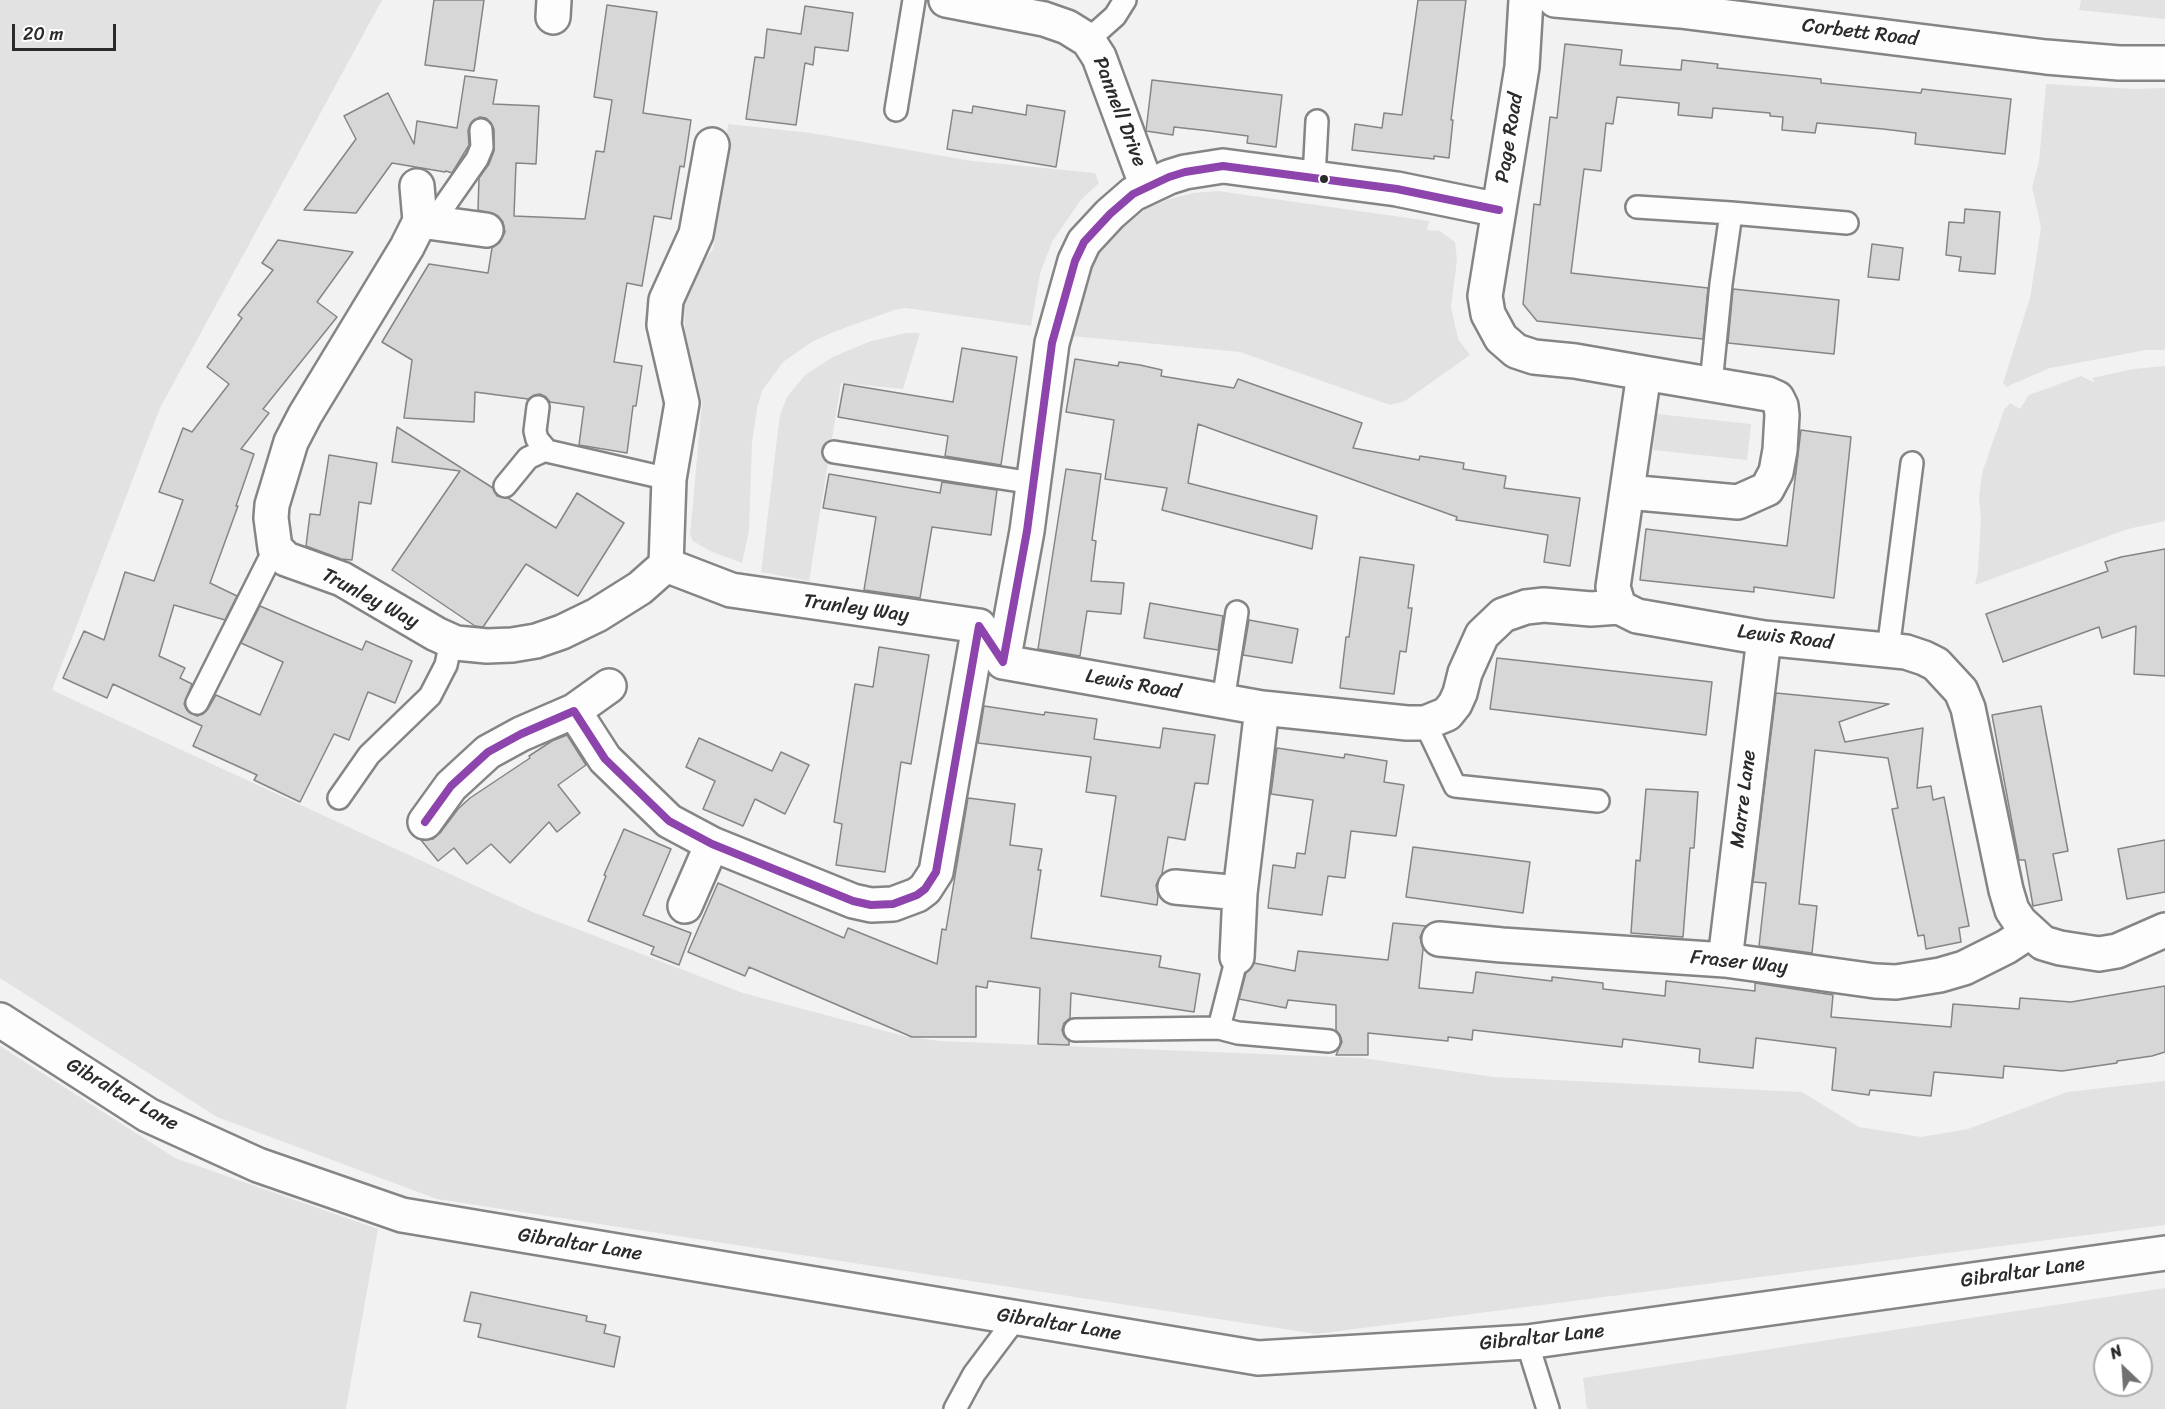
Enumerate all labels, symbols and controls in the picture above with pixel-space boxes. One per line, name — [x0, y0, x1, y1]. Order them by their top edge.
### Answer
scale bar — [15, 12, 118, 50]
street label: Corbett Road — [1801, 14, 1919, 52]
text: 20 m — [23, 18, 63, 50]
street label: Pannell Drive — [1087, 54, 1151, 170]
street label: Page Road — [1491, 91, 1529, 185]
unlabelled marker — [1318, 173, 1330, 185]
street label: Trunley Way — [317, 563, 423, 635]
street label: Trunley Way — [802, 590, 910, 628]
street label: Lewis Road — [1736, 620, 1834, 656]
street label: Lewis Road — [1084, 665, 1182, 705]
street label: Marre Lane — [1726, 749, 1762, 849]
street label: Fraser Way — [1689, 946, 1789, 980]
street label: Gibraltar Lane — [62, 1053, 182, 1137]
street label: Gibraltar Lane — [516, 1223, 644, 1267]
street label: Gibraltar Lane — [1959, 1252, 2087, 1294]
street label: Gibraltar Lane — [995, 1303, 1123, 1347]
street label: Gibraltar Lane — [1478, 1320, 1606, 1356]
north arrow — [2093, 1337, 2153, 1397]
text: N — [2105, 1337, 2127, 1368]

